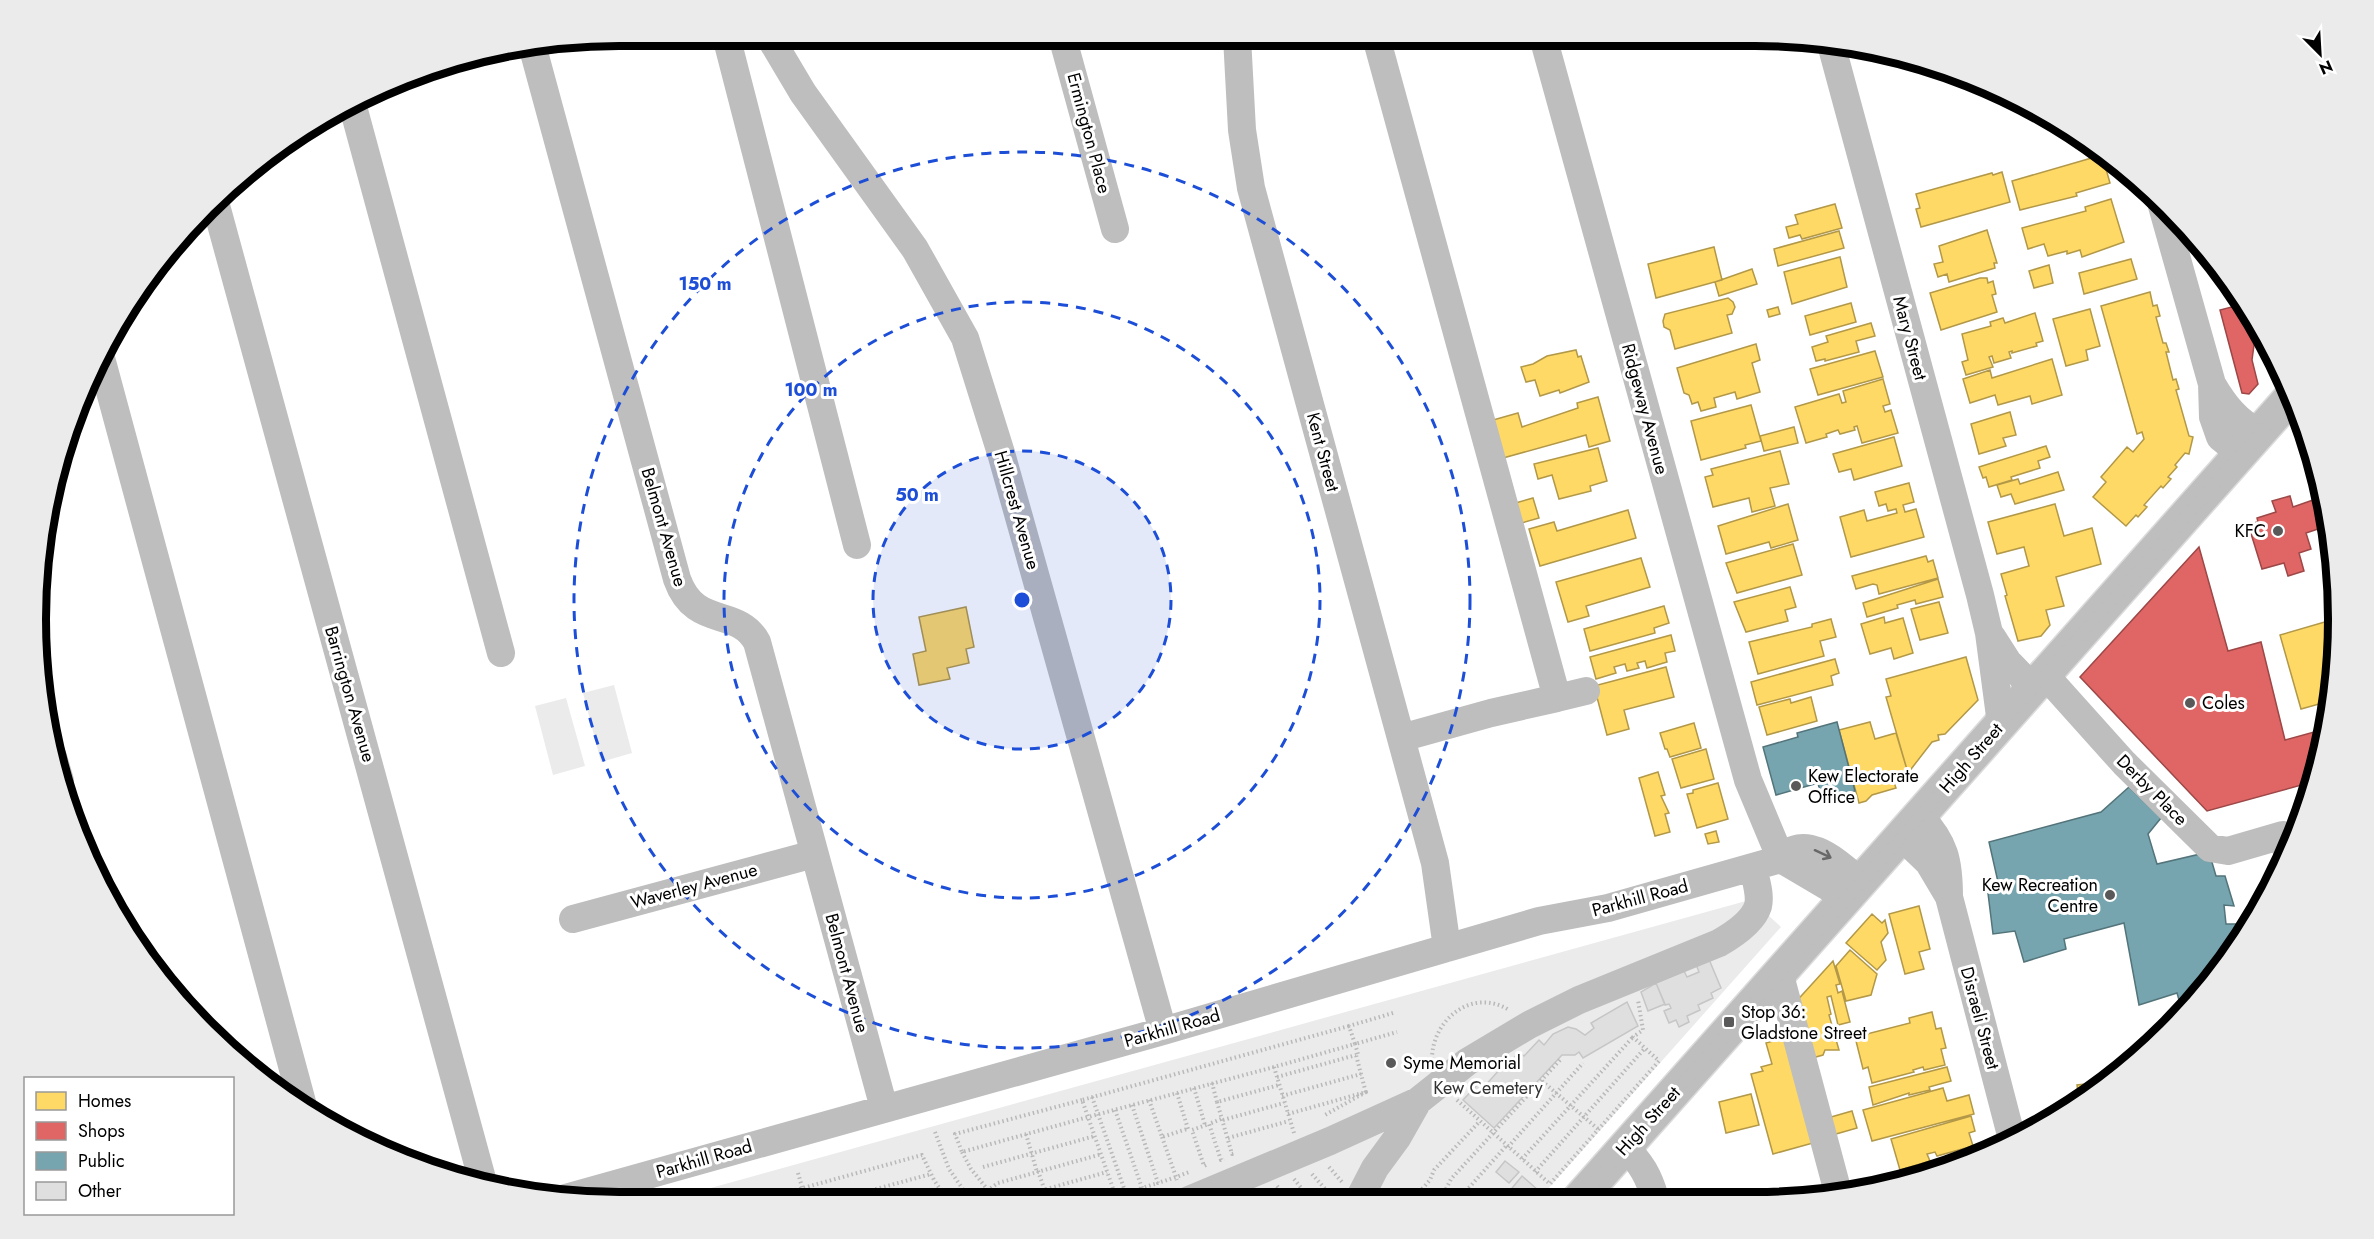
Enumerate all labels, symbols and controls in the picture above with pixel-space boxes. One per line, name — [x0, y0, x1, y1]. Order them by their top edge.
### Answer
north arrow — [2290, 24, 2350, 84]
text: N — [2315, 54, 2336, 80]
street label: Ermington Place — [1060, 70, 1118, 196]
text: 150 m — [679, 271, 731, 297]
street label: Mary Street — [1886, 293, 1934, 384]
street label: Ridgeway Avenue — [1615, 341, 1675, 477]
text: 100 m — [784, 377, 838, 403]
street label: Kent Street — [1300, 410, 1346, 495]
street label: Hillcrest Avenue — [988, 447, 1046, 573]
street label: Belmont Avenue — [635, 465, 693, 589]
text: 50 m — [895, 482, 939, 508]
place label: KFC — [2235, 518, 2266, 544]
marker: KFC — [2271, 524, 2285, 538]
centre of rings — [1012, 590, 1032, 610]
street label: Barrington Avenue — [318, 623, 382, 765]
place label: Coles — [2202, 690, 2245, 716]
marker: Coles — [2183, 696, 2197, 710]
street label: High Street — [1933, 717, 2009, 799]
street label: Derby Place — [2110, 748, 2194, 832]
place label: Kew Electorate Office — [1808, 763, 1919, 810]
marker: Kew Electorate Office — [1789, 779, 1803, 793]
one-way arrow — [1814, 849, 1832, 860]
street label: Waverley Avenue — [628, 857, 760, 915]
place label: Kew Recreation Centre — [1982, 872, 2098, 919]
street label: Parkhill Road — [1589, 873, 1691, 923]
marker: Kew Recreation Centre — [2103, 888, 2117, 902]
street label: Belmont Avenue — [819, 910, 875, 1036]
street label: Disraeli Street — [1954, 964, 2006, 1073]
place label: Stop 36: Gladstone Street — [1741, 999, 1867, 1046]
street label: Parkhill Road — [1121, 1002, 1223, 1054]
marker: Stop 36: Gladstone Street — [1722, 1015, 1736, 1029]
place label: Syme Memorial — [1403, 1050, 1521, 1076]
marker: Syme Memorial — [1384, 1056, 1398, 1070]
park label: Kew Cemetery — [1433, 1075, 1543, 1101]
legend — [24, 1077, 234, 1215]
street label: High Street — [1610, 1080, 1687, 1162]
text: Homes — [78, 1088, 131, 1114]
text: Shops — [78, 1118, 125, 1144]
street label: Parkhill Road — [653, 1133, 755, 1185]
text: Public — [78, 1148, 125, 1174]
text: Other — [78, 1178, 122, 1204]

